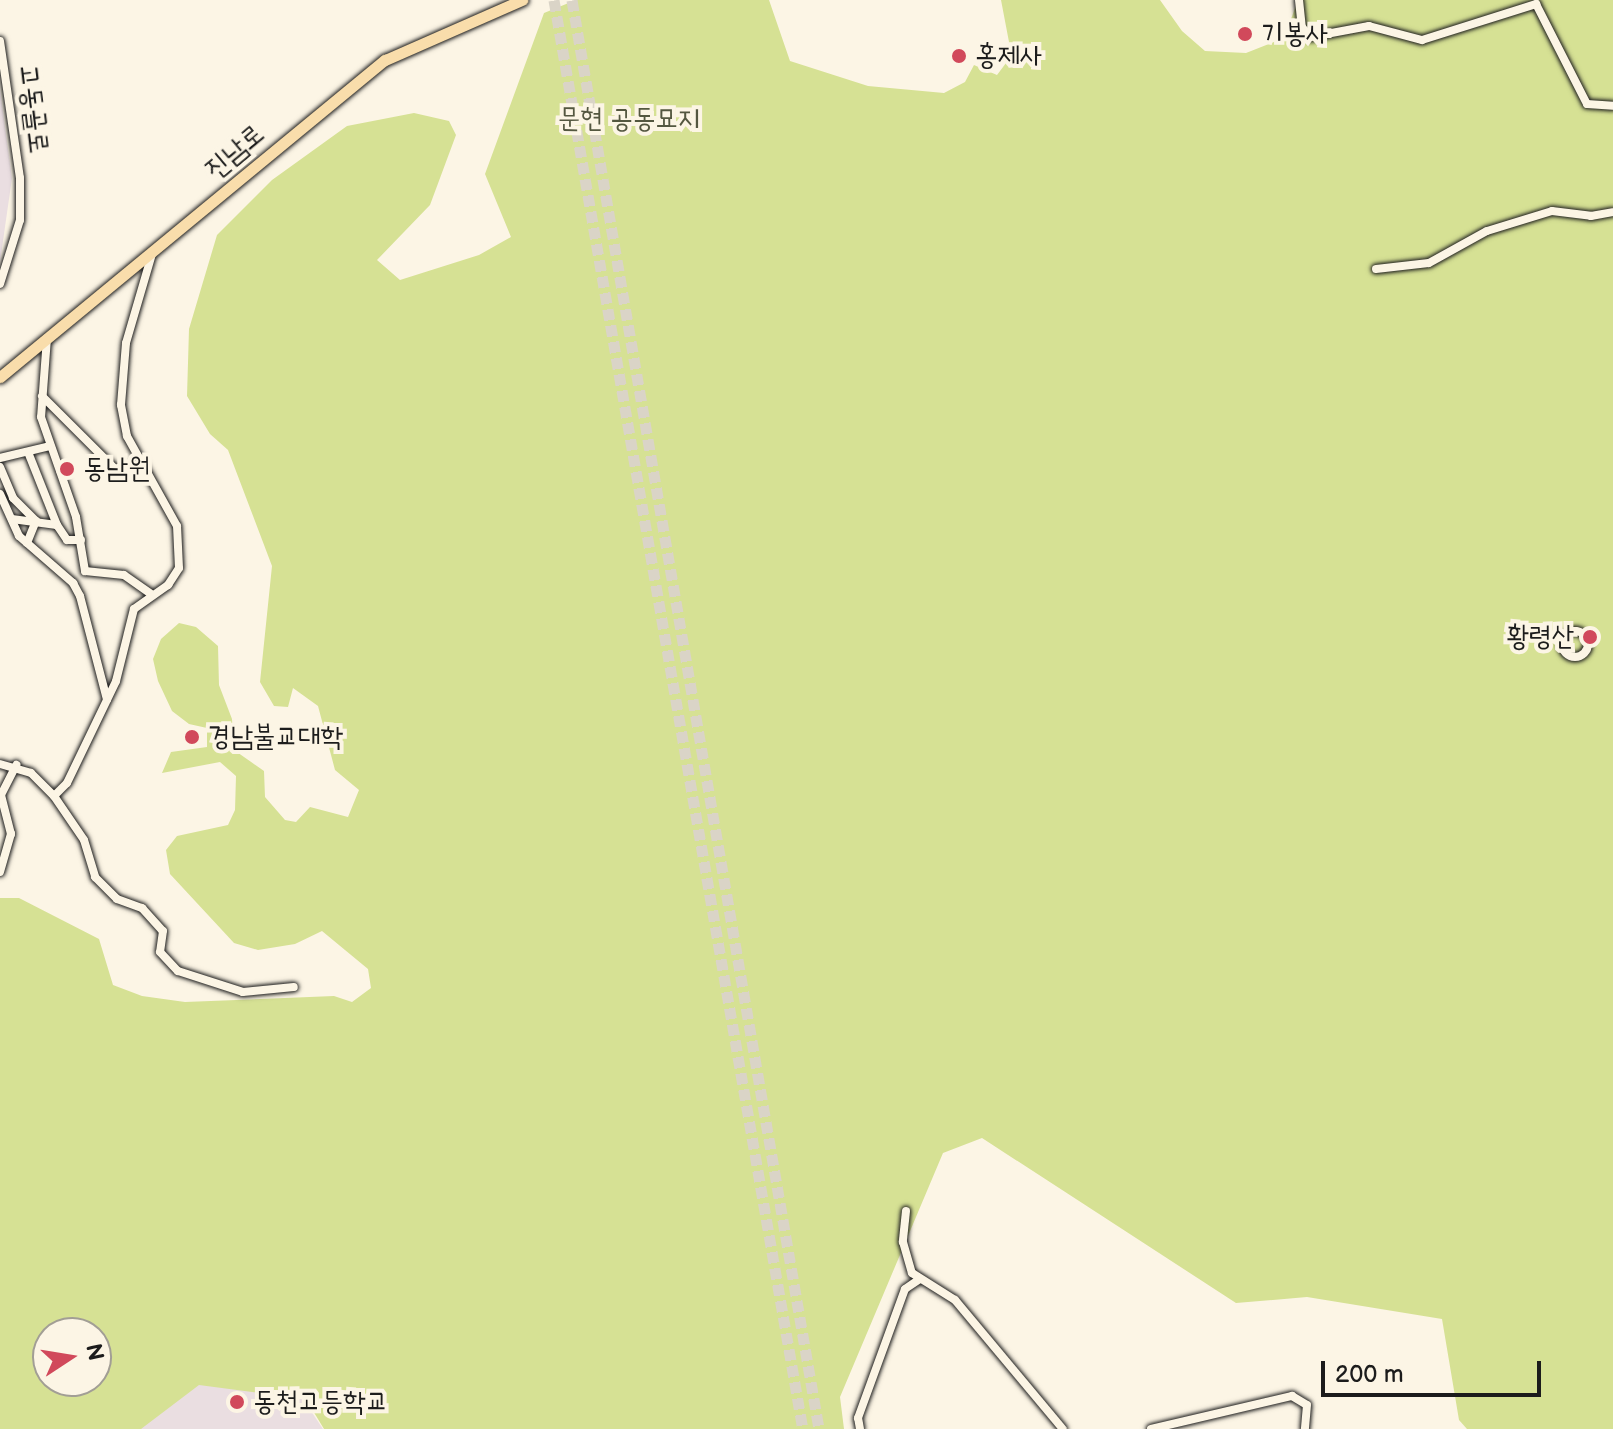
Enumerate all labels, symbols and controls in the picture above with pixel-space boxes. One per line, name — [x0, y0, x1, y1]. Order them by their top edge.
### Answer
place label: 기봉사 — [1261, 17, 1329, 51]
marker: 기봉사 — [1236, 25, 1254, 43]
place label: 홍제사 — [975, 39, 1043, 73]
marker: 홍제사 — [950, 47, 968, 65]
street label: 고동골로 — [11, 62, 55, 156]
park label: 문현 공동묘지 — [558, 102, 700, 136]
street label: 진남로 — [198, 117, 272, 187]
place label: 동남원 — [83, 452, 151, 486]
marker: 동남원 — [58, 460, 76, 478]
place label: 황령산 — [1506, 620, 1574, 654]
marker: 황령산 — [1581, 628, 1599, 646]
place label: 경남불교대학 — [208, 720, 343, 754]
marker: 경남불교대학 — [183, 728, 201, 746]
north arrow — [32, 1317, 112, 1397]
text: N — [79, 1341, 109, 1363]
scale bar — [1325, 1345, 1545, 1395]
text: 200 m — [1335, 1360, 1404, 1389]
place label: 동천고등학교 — [253, 1385, 388, 1419]
marker: 동천고등학교 — [228, 1393, 246, 1411]

